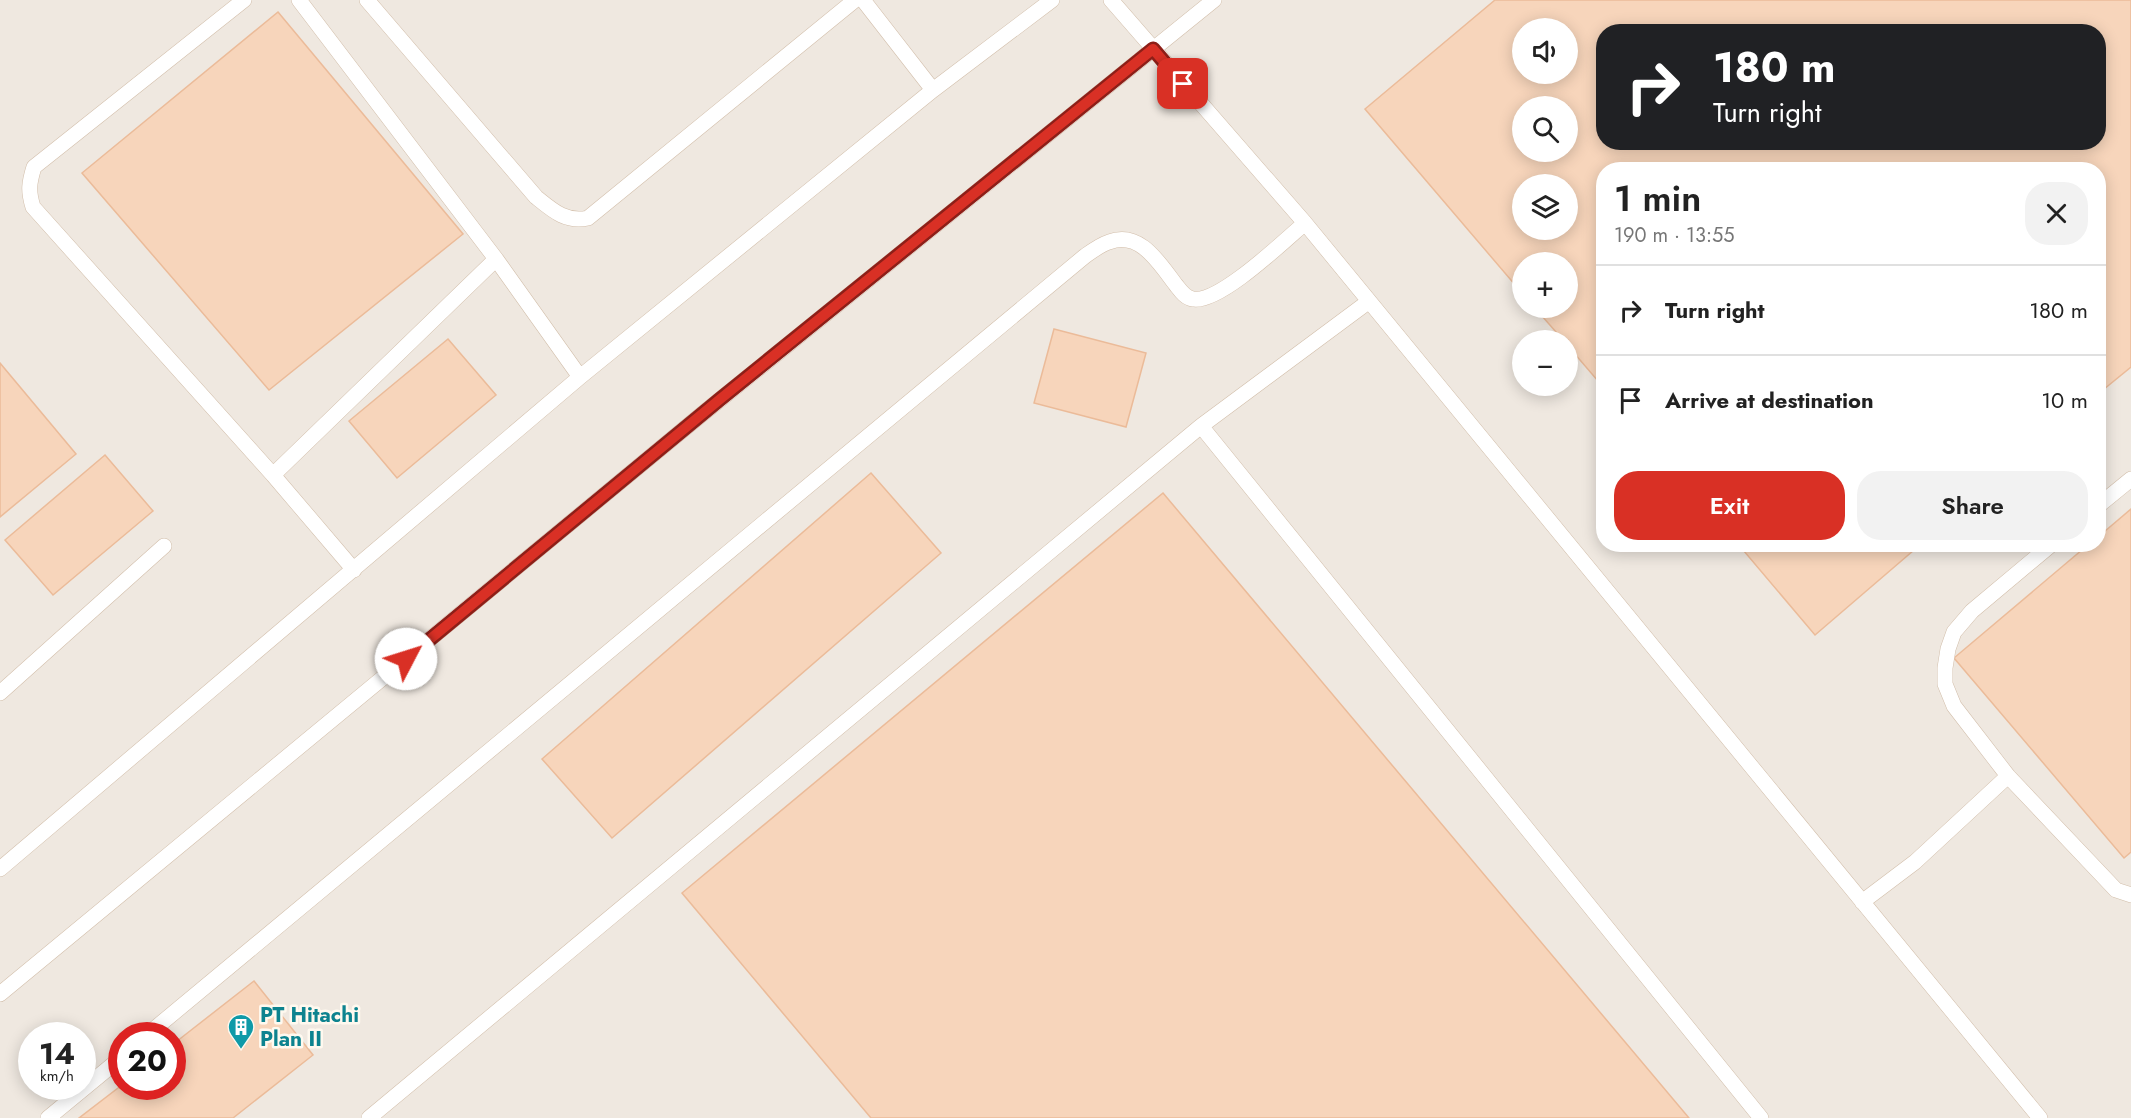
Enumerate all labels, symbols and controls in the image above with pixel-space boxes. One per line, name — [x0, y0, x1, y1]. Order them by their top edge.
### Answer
map controls — [1512, 18, 1578, 396]
button: sound — [1512, 18, 1578, 84]
text: 180 m — [1713, 37, 1836, 98]
icon: right — [1614, 48, 1692, 126]
pin — [1157, 58, 1208, 109]
icon: arrive — [1166, 67, 1199, 100]
text: Turn right — [1713, 93, 1821, 132]
button: search — [1512, 96, 1578, 162]
text: 1 min — [1614, 172, 1701, 224]
button: layers — [1512, 174, 1578, 240]
button: close — [2025, 182, 2088, 245]
text: 190 m · 13:55 — [1614, 221, 1735, 250]
button: + — [1512, 252, 1578, 318]
icon: right — [1614, 294, 1647, 327]
text: Turn right — [1665, 294, 1765, 326]
text: 180 m — [2029, 294, 2088, 326]
button: − — [1512, 330, 1578, 396]
icon: arrive — [1614, 384, 1647, 417]
text: Arrive at destination — [1665, 384, 1874, 416]
text: 10 m — [2041, 384, 2088, 416]
button: Exit — [1614, 471, 1845, 540]
button: Share — [1857, 471, 2088, 540]
position arrow — [374, 627, 438, 691]
place label: PT Hitachi Plan II — [260, 1000, 359, 1054]
building icon: PT Hitachi Plan II — [226, 1012, 256, 1050]
speed limit sign: 20 — [108, 1022, 186, 1100]
text: 14 — [39, 1032, 75, 1075]
text: km/h — [40, 1065, 74, 1087]

